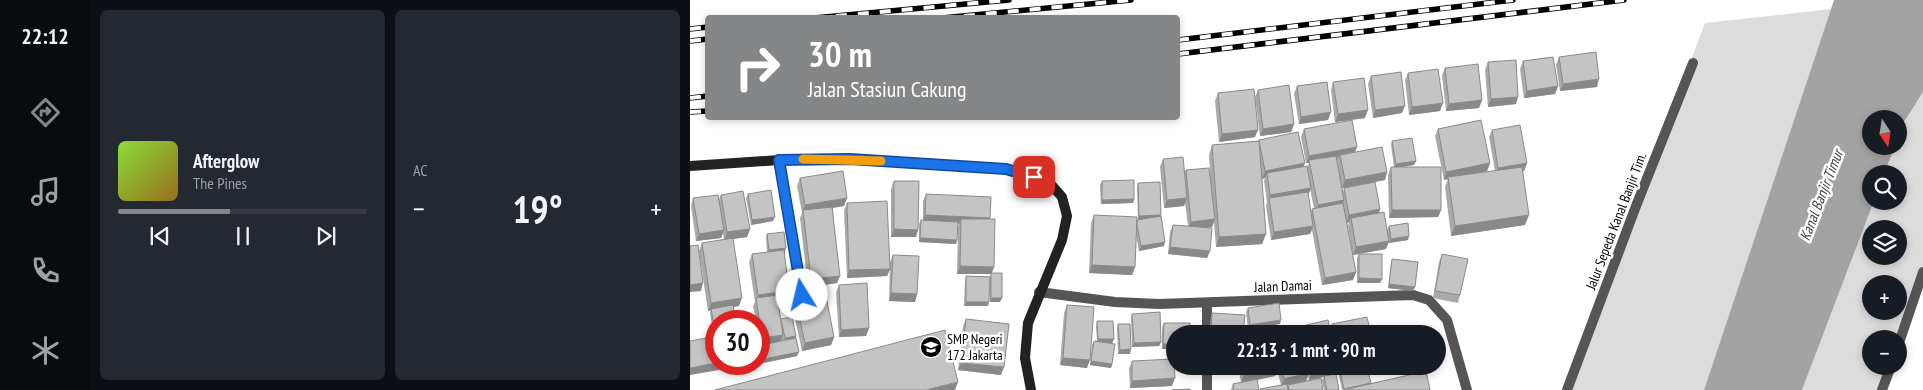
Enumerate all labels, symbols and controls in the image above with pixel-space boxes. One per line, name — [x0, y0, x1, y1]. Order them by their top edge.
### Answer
text: 22:12 — [21, 22, 69, 50]
text: 30 m — [808, 31, 872, 77]
icon: right — [725, 35, 790, 100]
text: Jalan Stasiun Cakung — [808, 75, 967, 103]
icon: directions — [28, 95, 63, 130]
north arrow — [1862, 110, 1908, 155]
map controls — [1862, 110, 1907, 375]
water label: Kanal Banjir Timur — [1795, 145, 1848, 243]
text: Afterglow — [193, 149, 259, 173]
street label: Jalur Sepeda Kanal Banjir Tim. — [1581, 150, 1650, 293]
pin — [1013, 156, 1055, 198]
text: AC — [413, 160, 428, 180]
icon: arrive — [1020, 163, 1048, 191]
button: search — [1862, 165, 1907, 210]
text: The Pines — [193, 173, 247, 193]
icon: music — [28, 174, 63, 209]
text: 19° — [512, 184, 563, 233]
text: − — [413, 190, 425, 227]
text: + — [650, 190, 662, 227]
button: layers — [1862, 220, 1907, 265]
icon: previous — [146, 222, 174, 250]
icon: pause — [229, 222, 257, 250]
icon: next — [312, 222, 340, 250]
icon: phone — [28, 253, 63, 288]
position arrow — [775, 268, 827, 320]
button: + — [1862, 275, 1907, 320]
street label: Jalan Damai — [1253, 276, 1312, 296]
speed limit sign: 30 — [705, 310, 770, 375]
place label: SMP Negeri 172 Jakarta — [947, 330, 1003, 364]
button: − — [1862, 330, 1907, 375]
icon: climate — [28, 333, 63, 368]
school or university icon: SMP Negeri 172 Jakarta — [919, 335, 943, 359]
text: 22:13 · 1 mnt · 90 m — [1236, 338, 1376, 362]

